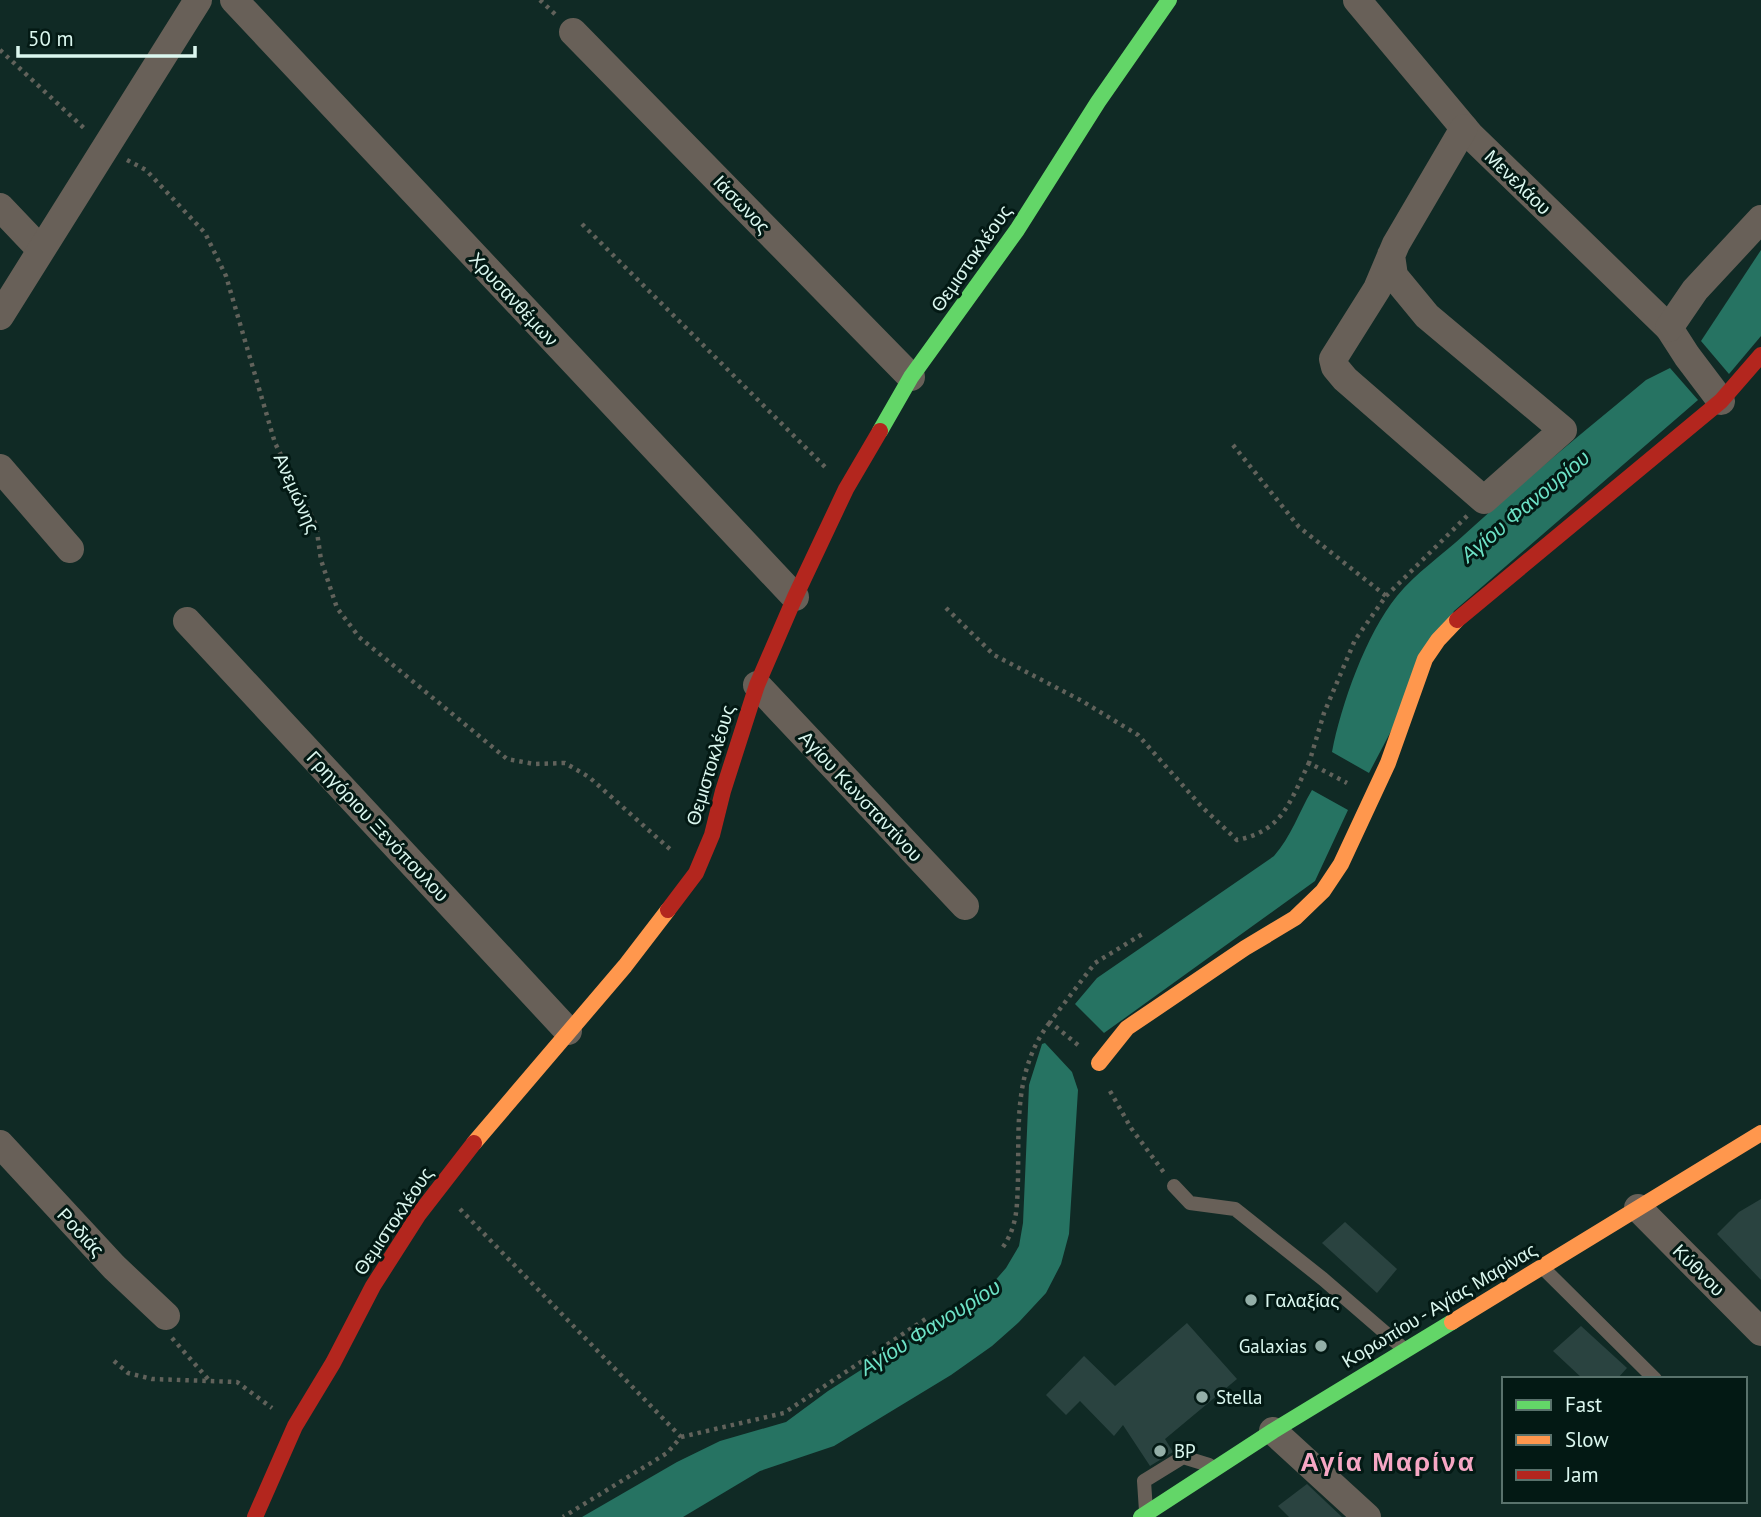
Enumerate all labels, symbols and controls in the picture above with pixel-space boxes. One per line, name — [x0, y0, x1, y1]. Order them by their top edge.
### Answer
scale bar — [18, 14, 194, 58]
text: 50 m — [28, 25, 74, 52]
street label: Μενελάου — [1480, 144, 1556, 220]
street label: Ιάσωνος — [708, 170, 776, 238]
street label: Θεμιστοκλέους — [925, 200, 1017, 316]
street label: Χρυσανθέμων — [464, 247, 564, 351]
water label: Αγίου Φανουρίου — [1453, 444, 1595, 569]
street label: Ανεμώνης — [269, 449, 325, 537]
street label: Θεμιστοκλέους — [680, 702, 740, 828]
street label: Αγίου Κωνσταντίνου — [794, 725, 928, 867]
street label: Γρηγόριου Ξενόπουλου — [302, 746, 454, 906]
street label: Θεμιστοκλέους — [348, 1162, 438, 1280]
street label: Ροδιάς — [52, 1203, 110, 1261]
street label: Κορωπίου - Αγίας Μαρίνας — [1337, 1237, 1541, 1373]
street label: Κύθνου — [1668, 1239, 1730, 1301]
water label: Αγίου Φανουρίου — [853, 1273, 1005, 1382]
place label: Γαλαξίας — [1265, 1288, 1340, 1312]
marker: Γαλαξίας — [1243, 1292, 1259, 1308]
place label: Galaxias — [1239, 1334, 1307, 1358]
marker: Galaxias — [1313, 1338, 1329, 1354]
legend — [1502, 1377, 1747, 1503]
place label: Stella — [1216, 1385, 1263, 1409]
marker: Stella — [1194, 1389, 1210, 1405]
text: Fast — [1565, 1391, 1602, 1418]
text: Slow — [1565, 1426, 1609, 1453]
place label: BP — [1174, 1439, 1196, 1463]
marker: BP — [1152, 1443, 1168, 1459]
district label: Αγία Μαρίνα — [1300, 1445, 1476, 1478]
text: Jam — [1564, 1461, 1599, 1488]

